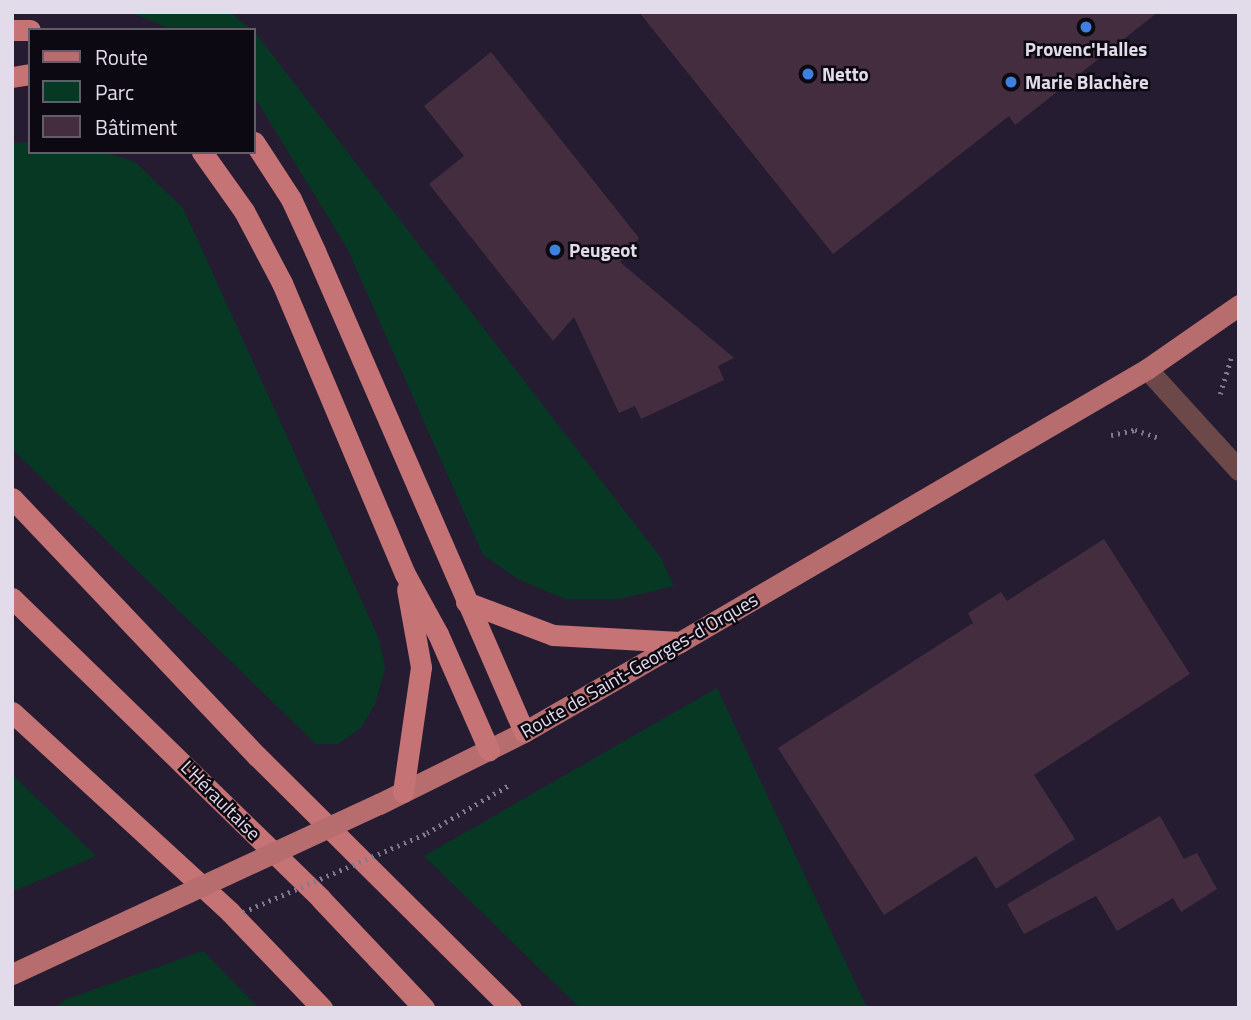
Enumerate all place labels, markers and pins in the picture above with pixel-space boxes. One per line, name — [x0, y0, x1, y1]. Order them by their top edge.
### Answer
marker: Provenc'Halles — [1078, 19, 1094, 35]
place label: Provenc'Halles — [1025, 38, 1147, 60]
place label: Netto — [822, 63, 869, 85]
marker: Netto — [800, 66, 816, 82]
place label: Marie Blachère — [1025, 71, 1149, 93]
marker: Marie Blachère — [1003, 74, 1019, 90]
place label: Peugeot — [569, 239, 637, 261]
marker: Peugeot — [547, 242, 563, 258]

